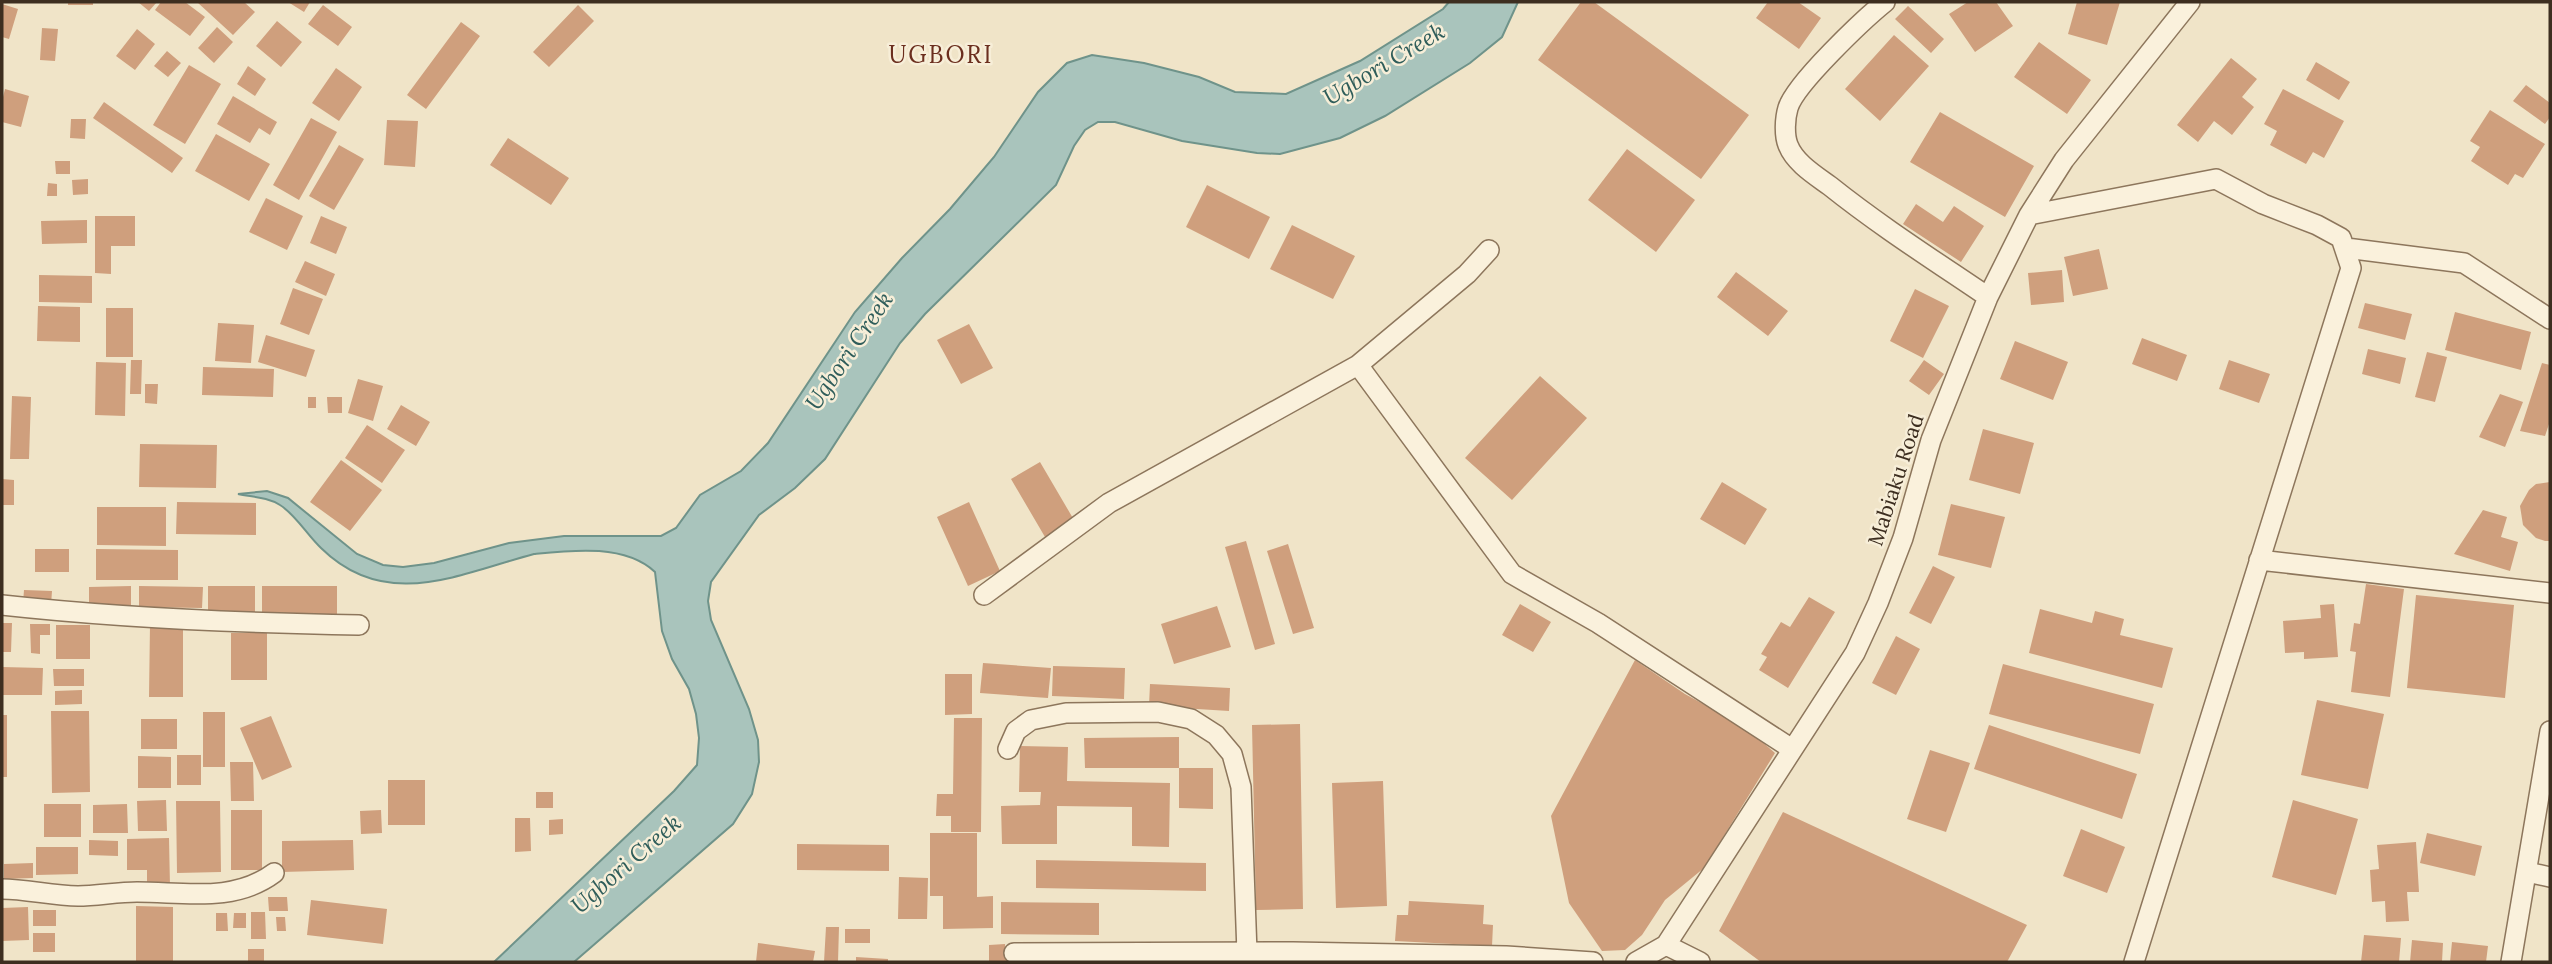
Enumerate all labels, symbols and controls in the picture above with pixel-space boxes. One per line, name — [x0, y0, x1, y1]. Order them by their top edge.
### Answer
water label: Ugbori Creek — [1318, 16, 1450, 111]
district label: UGBORI — [889, 39, 993, 70]
water label: Ugbori Creek — [798, 286, 899, 415]
street label: Mabiaku Road — [1861, 410, 1930, 549]
water label: Ugbori Creek — [565, 808, 687, 919]

